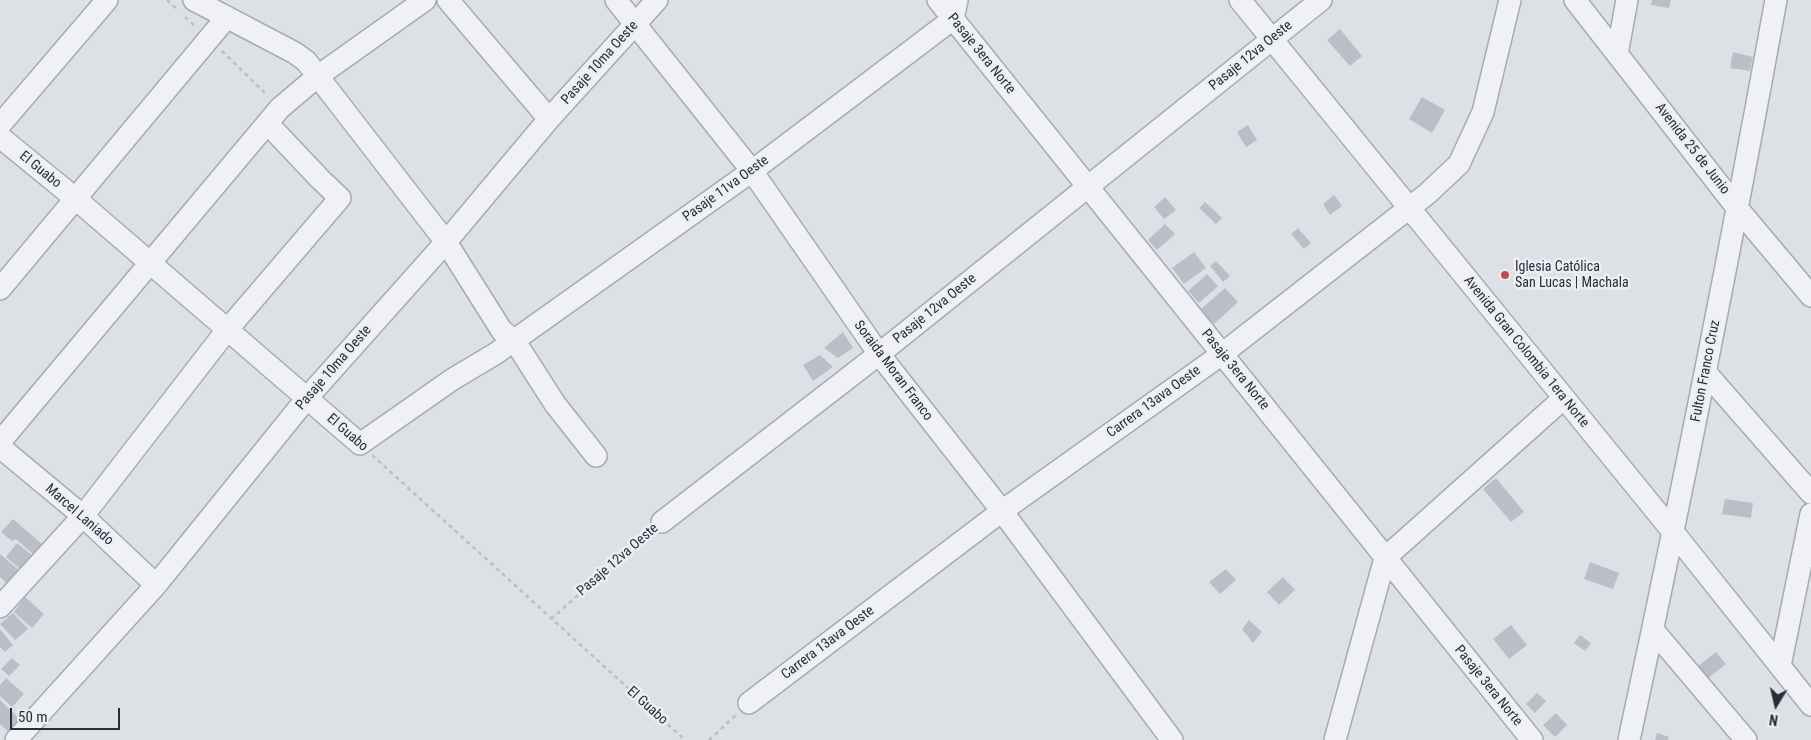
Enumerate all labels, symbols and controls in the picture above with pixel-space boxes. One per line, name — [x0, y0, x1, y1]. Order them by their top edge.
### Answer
street label: Pasaje 3era Norte — [943, 10, 1019, 98]
street label: Pasaje 12va Oeste — [1206, 17, 1296, 95]
street label: Pasaje 10ma Oeste — [558, 18, 642, 108]
street label: Avenida 25 de Junio — [1651, 100, 1733, 198]
street label: El Guabo — [16, 148, 64, 192]
street label: Pasaje 11va Oeste — [680, 152, 772, 226]
place label: Iglesia Católica San Lucas | Machala — [1515, 259, 1629, 292]
marker: Iglesia Católica San Lucas | Machala — [1499, 269, 1511, 281]
street label: Pasaje 12va Oeste — [890, 270, 980, 348]
street label: Avenida Gran Colombia 1era Norte — [1460, 273, 1592, 431]
street label: Soraida Moran Franco — [850, 318, 936, 424]
street label: Fulton Franco Cruz — [1688, 319, 1724, 423]
street label: Pasaje 10ma Oeste — [293, 322, 375, 414]
street label: Pasaje 3era Norte — [1197, 326, 1273, 414]
street label: Carrera 13ava Oeste — [1104, 362, 1204, 442]
street label: El Guabo — [323, 411, 371, 455]
street label: Marcel Laniado — [41, 481, 117, 549]
street label: Pasaje 12va Oeste — [574, 520, 662, 600]
street label: Carrera 13ava Oeste — [778, 603, 878, 683]
street label: Pasaje 3era Norte — [1450, 642, 1526, 730]
north arrow — [1751, 680, 1801, 730]
street label: El Guabo — [623, 683, 671, 729]
scale bar — [12, 698, 122, 730]
text: 50 m — [18, 708, 48, 726]
text: N — [1768, 711, 1779, 728]

